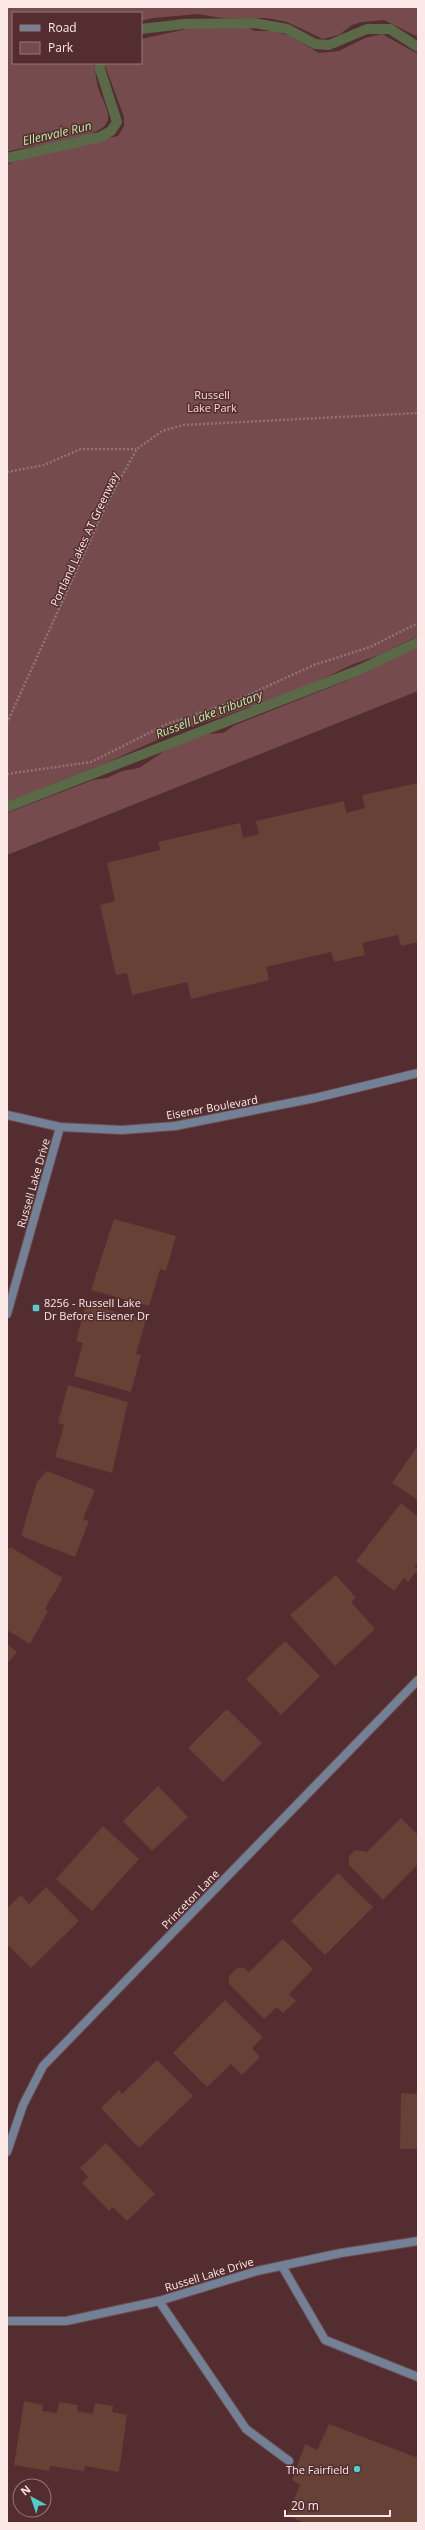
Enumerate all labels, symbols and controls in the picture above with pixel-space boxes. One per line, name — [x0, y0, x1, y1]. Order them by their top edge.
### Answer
legend — [12, 12, 142, 64]
text: Road — [48, 19, 77, 36]
text: Park — [48, 39, 74, 56]
water label: Ellenvale Run — [21, 117, 93, 149]
park label: Russell Lake Park — [187, 387, 237, 415]
street label: Portland Lakes AT Greenway — [46, 469, 122, 609]
water label: Russell Lake tributary — [153, 685, 266, 742]
street label: Eisener Boulevard — [165, 1092, 259, 1122]
street label: Russell Lake Drive — [13, 1137, 53, 1229]
place label: 8256 - Russell Lake Dr Before Eisener Dr — [44, 1295, 150, 1323]
marker: 8256 - Russell Lake Dr Before Eisener Dr — [31, 1303, 41, 1313]
street label: Princeton Lane — [158, 1866, 222, 1932]
street label: Russell Lake Drive — [163, 2253, 255, 2295]
place label: The Fairfield — [286, 2462, 349, 2477]
marker: The Fairfield — [352, 2464, 362, 2474]
north arrow — [12, 2478, 52, 2518]
text: N — [17, 2481, 34, 2499]
scale bar — [285, 2492, 390, 2518]
text: 20 m — [291, 2497, 319, 2514]

